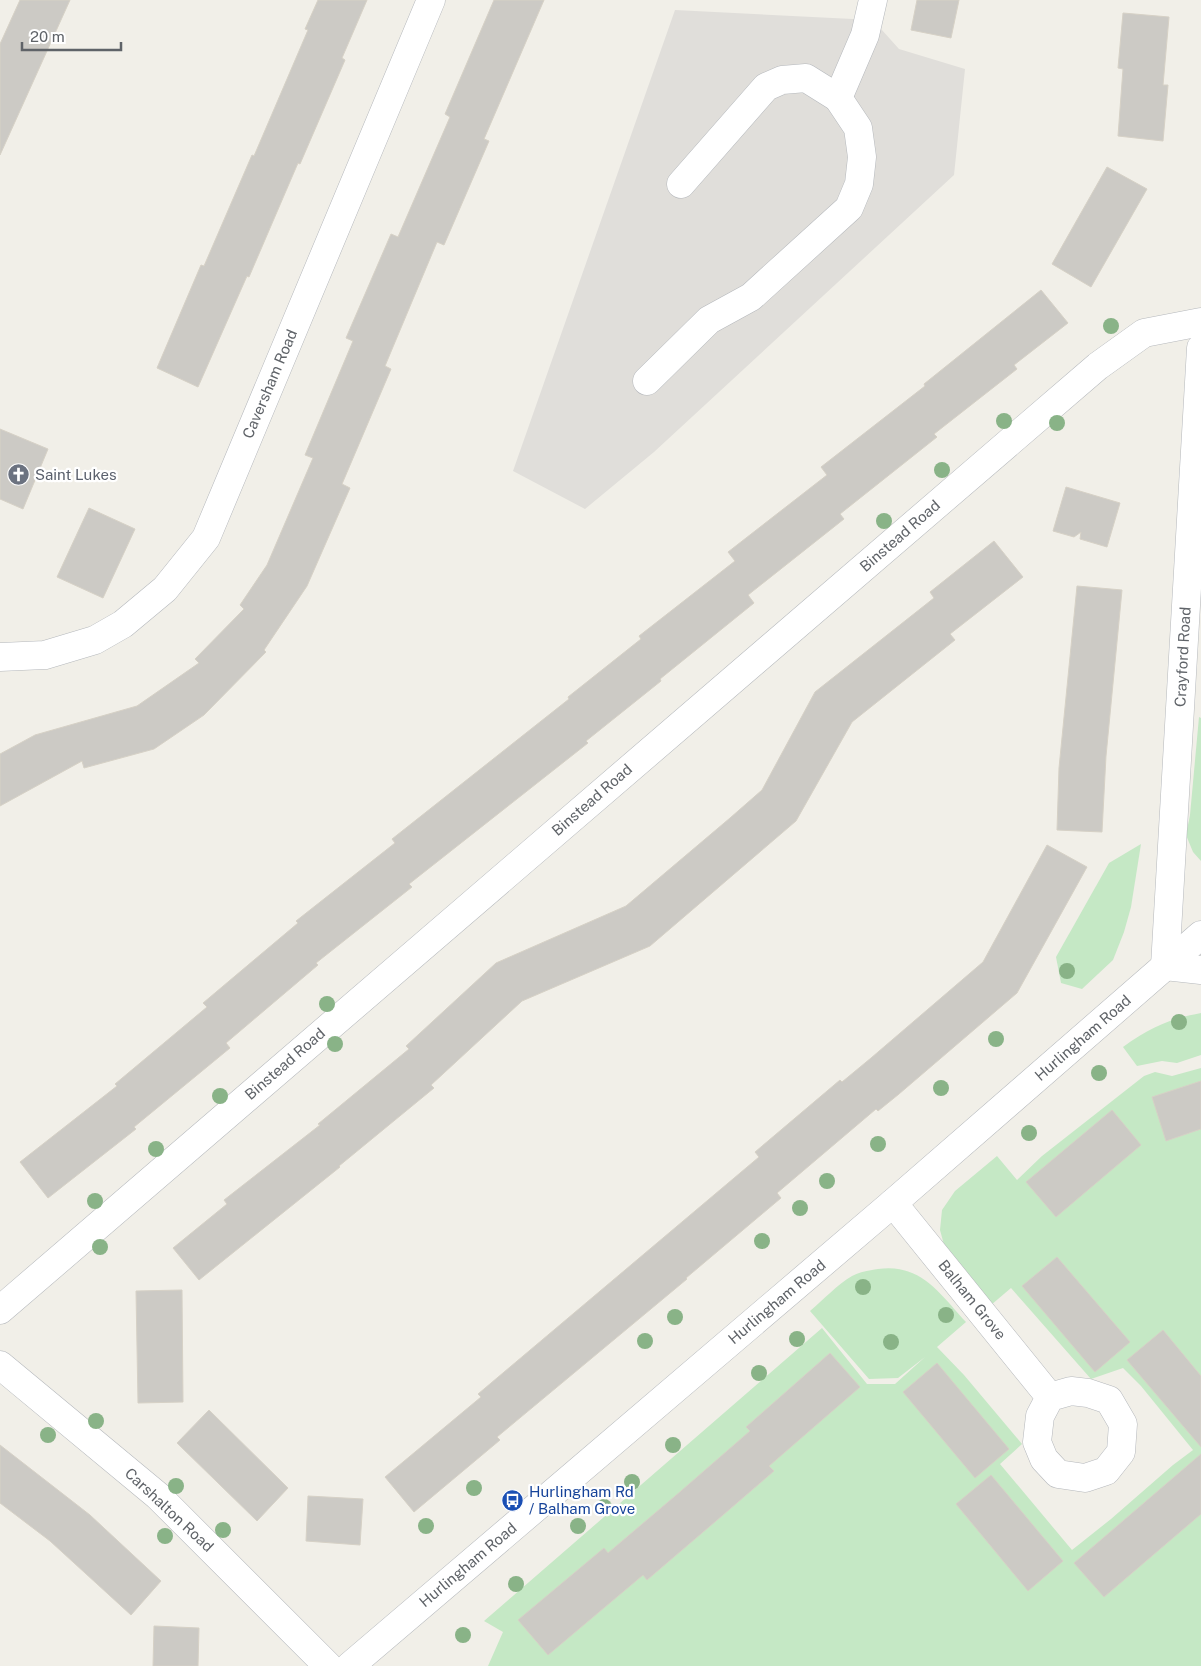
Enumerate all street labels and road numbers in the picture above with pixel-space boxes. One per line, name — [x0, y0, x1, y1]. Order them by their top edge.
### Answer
street label: Caversham Road — [239, 327, 300, 441]
street label: Binstead Road — [856, 496, 943, 575]
street label: Crayford Road — [1171, 606, 1194, 708]
street label: Binstead Road — [548, 760, 635, 839]
street label: Hurlingham Road — [1031, 991, 1134, 1084]
street label: Binstead Road — [241, 1024, 328, 1103]
street label: Hurlingham Road — [725, 1256, 829, 1347]
street label: Balham Grove — [935, 1257, 1010, 1343]
street label: Carshalton Road — [122, 1464, 217, 1555]
street label: Hurlingham Road — [416, 1519, 520, 1610]

